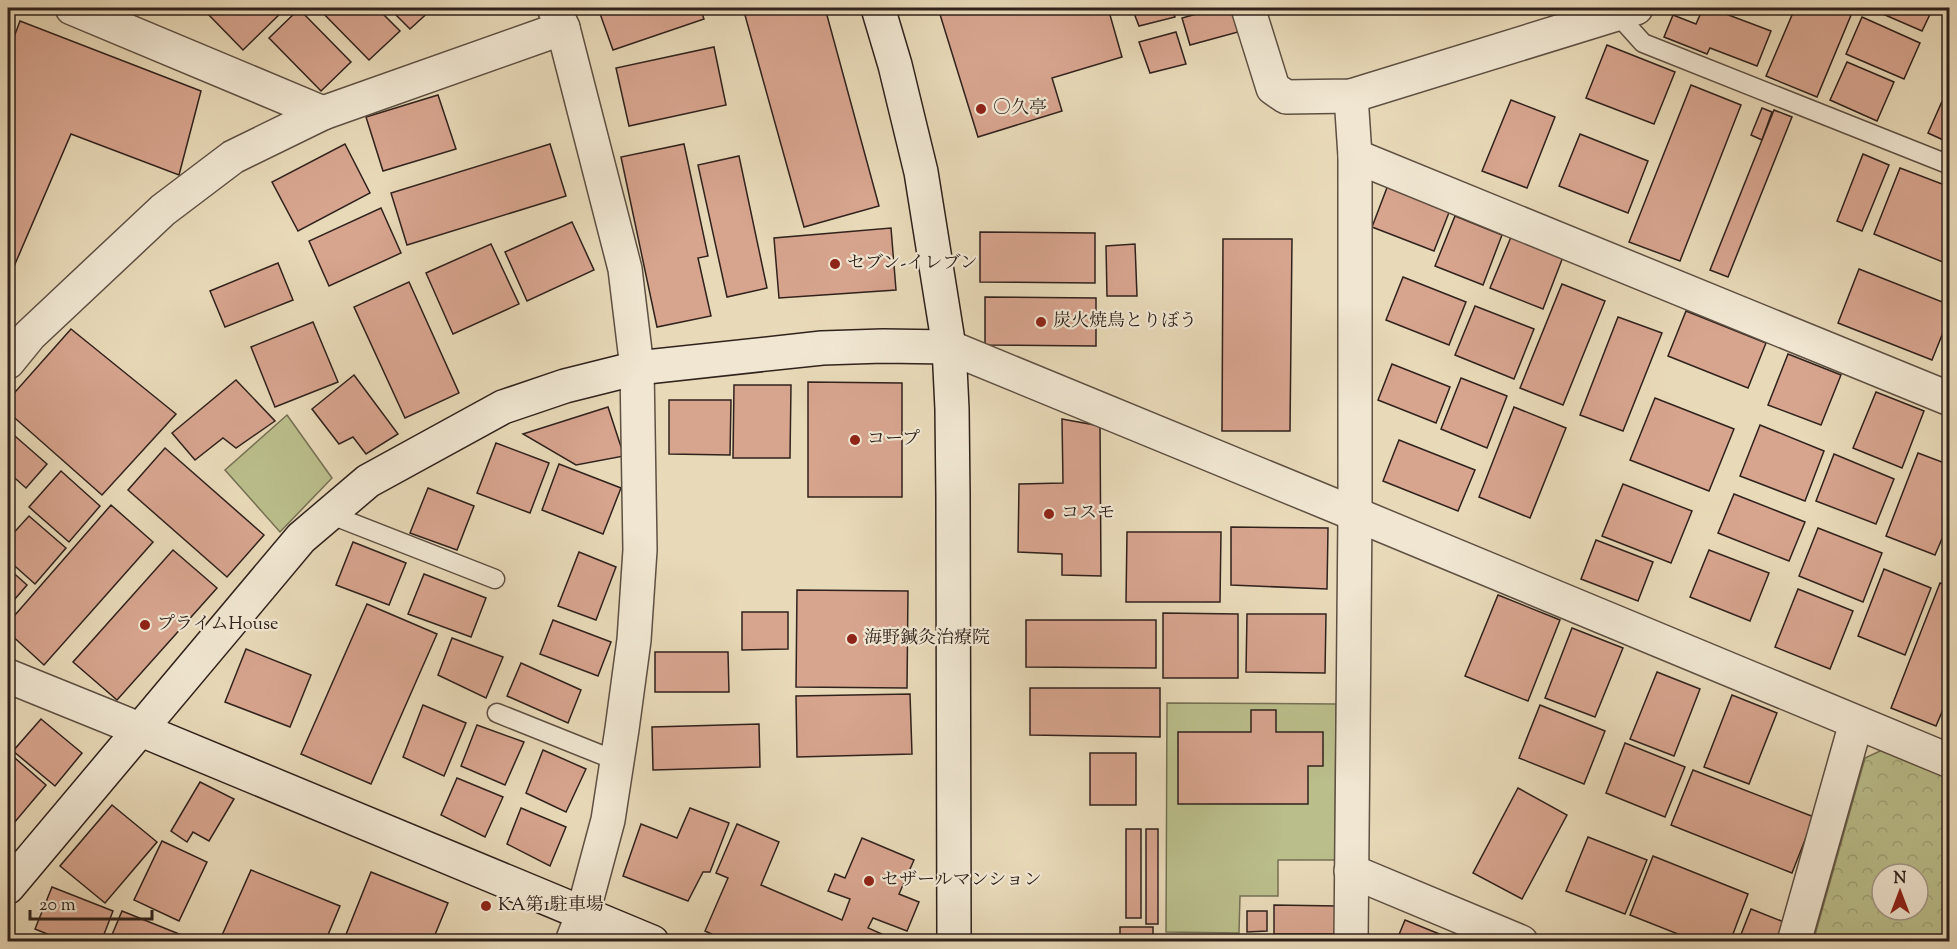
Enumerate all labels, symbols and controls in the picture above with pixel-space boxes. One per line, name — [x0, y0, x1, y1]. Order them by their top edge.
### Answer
place label: ○久亭 — [993, 96, 1047, 122]
marker: ○久亭 — [974, 102, 988, 116]
place label: セブン-イレブン — [847, 251, 978, 277]
marker: セブン-イレブン — [828, 257, 842, 271]
place label: 炭火焼鳥とりぼう — [1053, 309, 1197, 335]
marker: 炭火焼鳥とりぼう — [1034, 315, 1048, 329]
place label: コープ — [867, 427, 920, 453]
marker: コープ — [848, 433, 862, 447]
place label: コスモ — [1061, 501, 1115, 527]
marker: コスモ — [1042, 507, 1056, 521]
place label: プライムHouse — [157, 612, 278, 638]
marker: プライムHouse — [138, 618, 152, 632]
place label: 海野鍼灸治療院 — [864, 626, 990, 652]
marker: 海野鍼灸治療院 — [845, 632, 859, 646]
north arrow — [1870, 862, 1930, 922]
place label: セザールマンション — [881, 868, 1042, 894]
text: N — [1894, 868, 1907, 891]
marker: セザールマンション — [862, 874, 876, 888]
scale bar — [30, 883, 152, 921]
text: 20 m — [39, 893, 76, 919]
place label: KA第1駐車場 — [498, 893, 604, 919]
marker: KA第1駐車場 — [479, 899, 493, 913]

